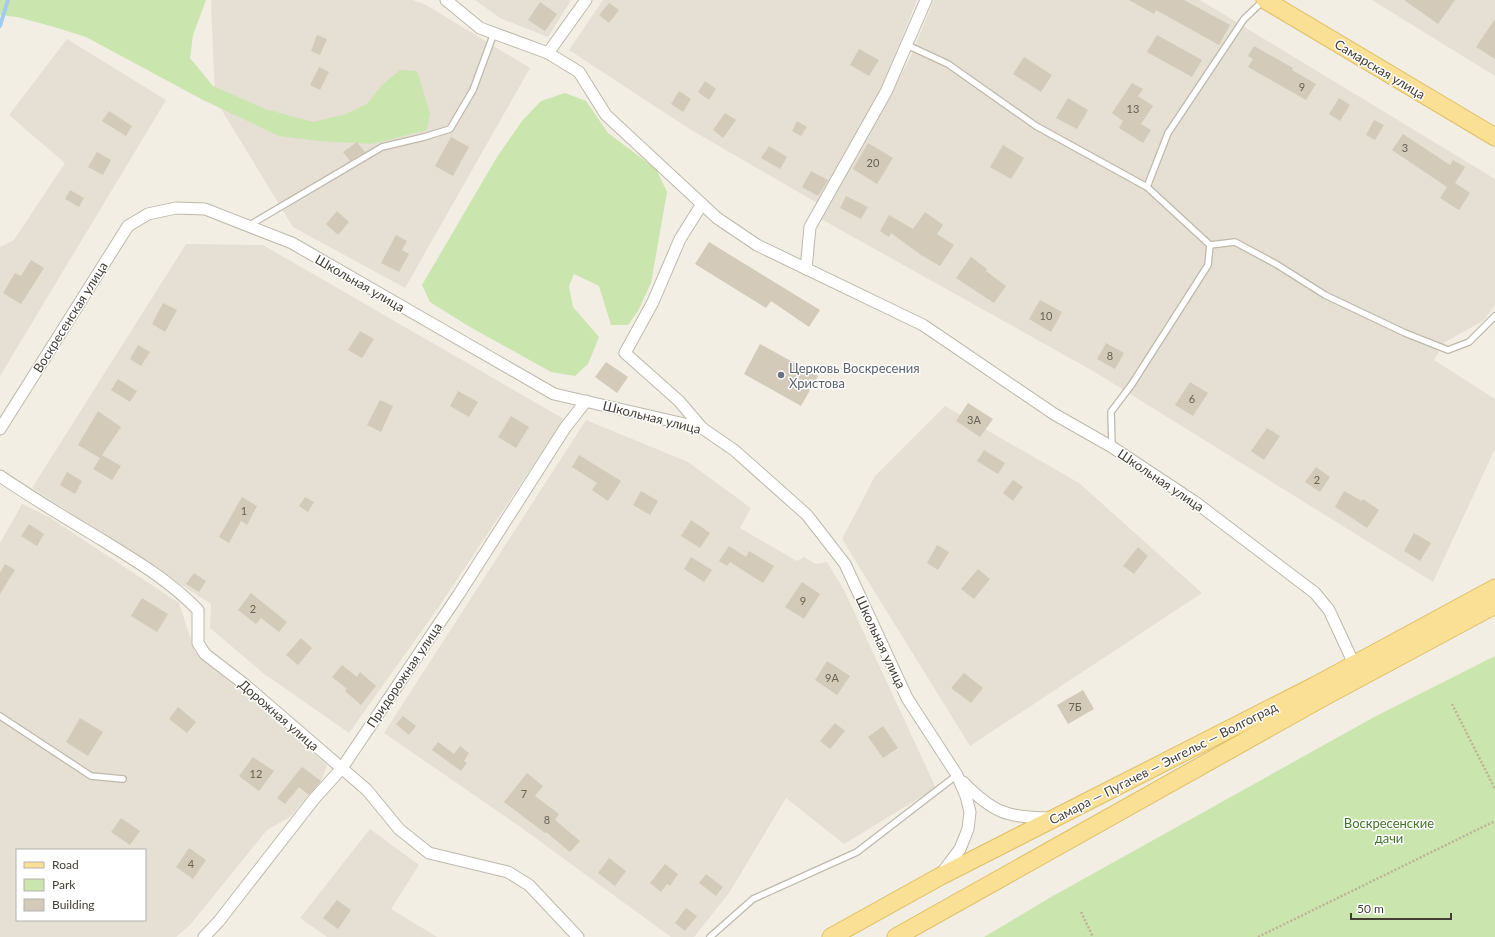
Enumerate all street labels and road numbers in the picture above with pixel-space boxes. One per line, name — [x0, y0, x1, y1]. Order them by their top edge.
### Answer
street label: Самарская улица — [1332, 36, 1428, 102]
street label: Школьная улица — [313, 251, 407, 315]
street label: Воскресенская улица — [29, 259, 111, 375]
street label: Школьная улица — [601, 397, 703, 437]
street label: Школьная улица — [1115, 445, 1207, 515]
street label: Школьная улица — [853, 593, 909, 691]
street label: Придорожная улица — [363, 619, 445, 731]
street label: Дорожная улица — [236, 676, 322, 754]
street label: Самара — Пугачев — Энгельс — Волгоград — [1046, 698, 1280, 828]

